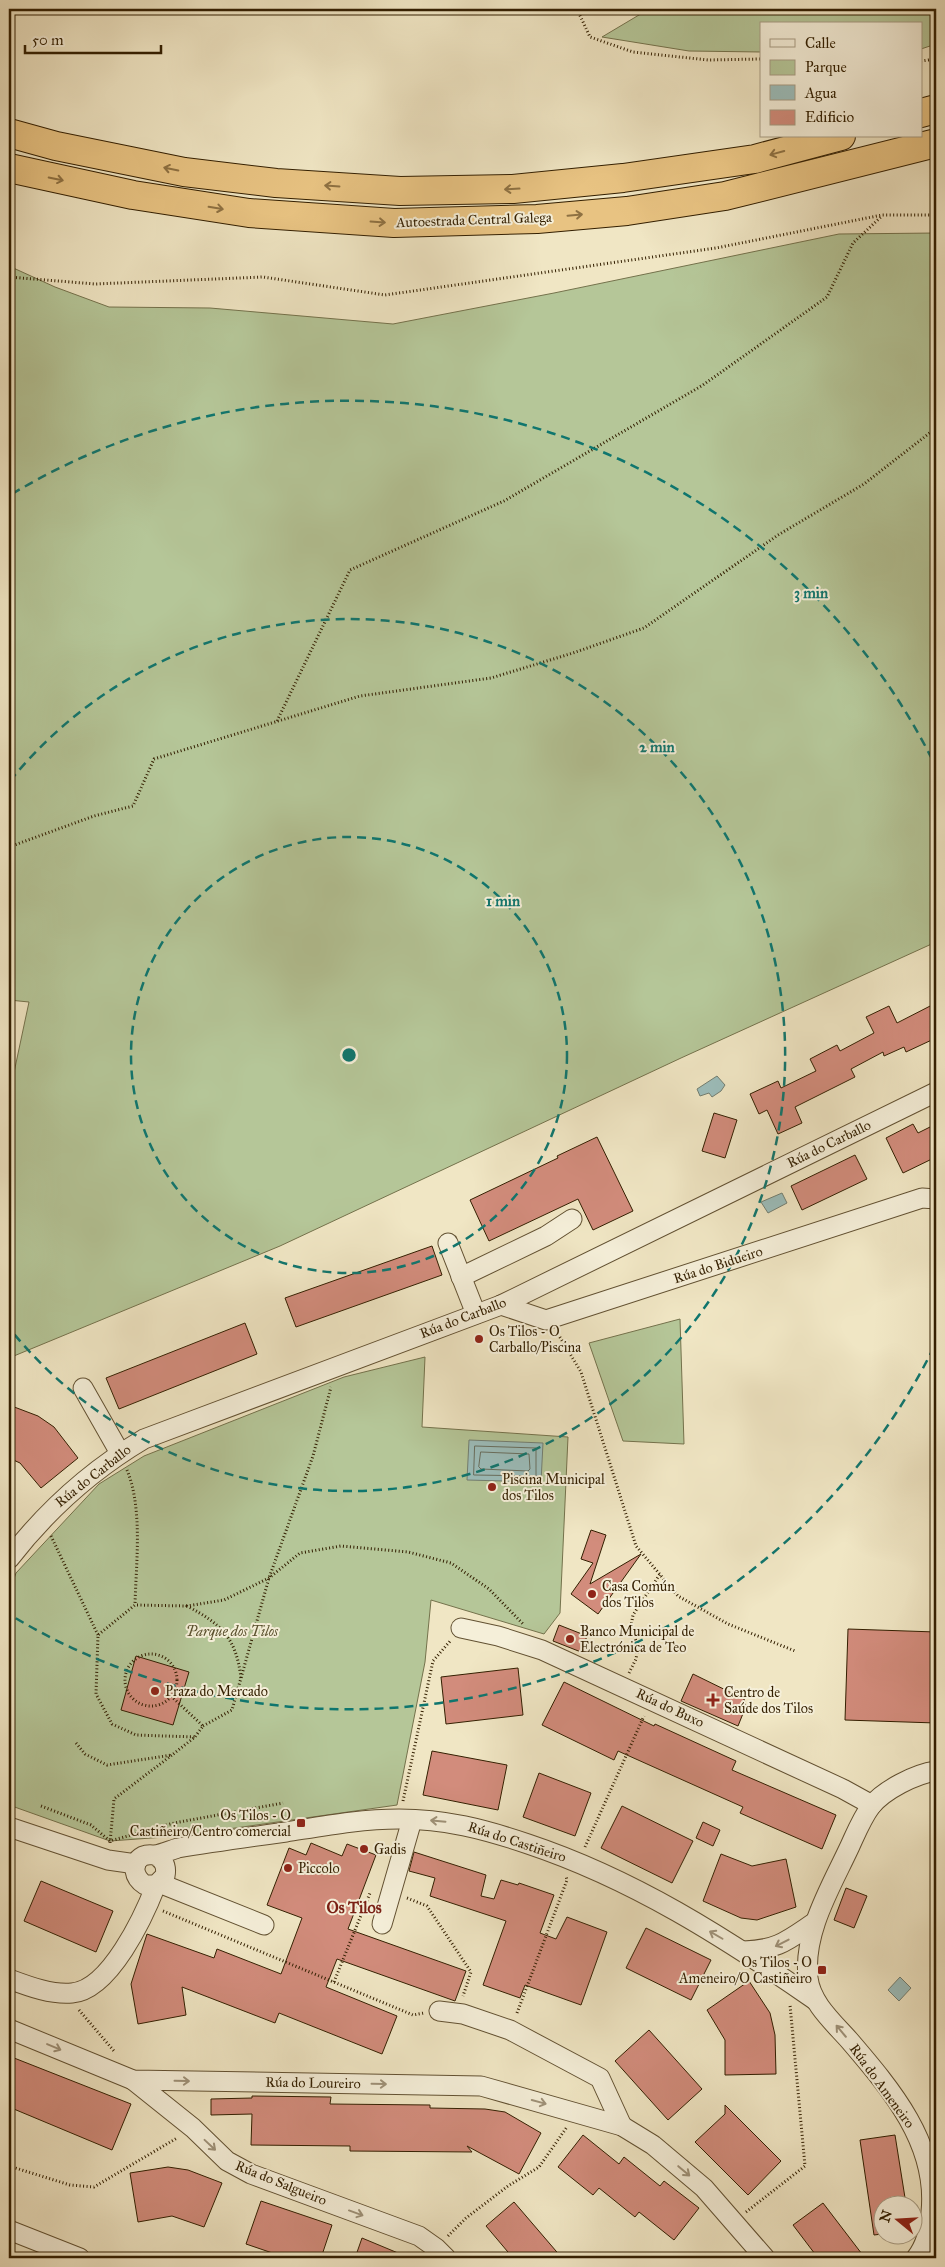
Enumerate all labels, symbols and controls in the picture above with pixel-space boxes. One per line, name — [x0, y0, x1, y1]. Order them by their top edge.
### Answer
scale bar — [25, 22, 161, 54]
legend — [760, 22, 922, 138]
text: 50 m — [32, 31, 64, 49]
text: Calle — [805, 34, 836, 52]
text: Parque — [805, 58, 847, 77]
text: Agua — [804, 84, 837, 102]
text: Edificio — [805, 108, 854, 126]
one-way arrow — [769, 149, 785, 159]
one-way arrow — [163, 164, 179, 173]
one-way arrow — [48, 175, 64, 184]
one-way arrow — [324, 182, 340, 191]
one-way arrow — [504, 184, 520, 193]
one-way arrow — [208, 203, 224, 213]
street label: Autoestrada Central Galega — [395, 209, 552, 231]
one-way arrow — [567, 211, 583, 220]
one-way arrow — [370, 217, 386, 226]
text: 3 min — [794, 584, 829, 603]
text: 2 min — [639, 738, 676, 756]
text: 1 min — [486, 892, 521, 910]
centre of rings — [340, 1046, 358, 1064]
street label: Rúa do Carballo — [784, 1116, 874, 1172]
street label: Rúa do Bidueiro — [671, 1243, 765, 1287]
street label: Rúa do Carballo — [417, 1294, 509, 1342]
place label: Os Tilos - O Carballo/Piscina — [489, 1323, 581, 1356]
marker: Os Tilos - O Carballo/Piscina — [473, 1333, 485, 1345]
street label: Rúa do Carballo — [52, 1441, 134, 1511]
place label: Piscina Municipal dos Tilos — [502, 1471, 605, 1504]
marker: Piscina Municipal dos Tilos — [486, 1481, 498, 1493]
place label: Casa Común dos Tilos — [602, 1578, 675, 1611]
marker: Casa Común dos Tilos — [586, 1588, 598, 1600]
park label: Parque dos Tilos — [186, 1623, 279, 1640]
place label: Banco Municipal de Electrónica de Teo — [580, 1623, 694, 1656]
marker: Banco Municipal de Electrónica de Teo — [564, 1633, 576, 1645]
place label: Praza do Mercado — [165, 1683, 268, 1700]
place label: Centro de Saúde dos Tilos — [724, 1684, 813, 1717]
marker: Praza do Mercado — [149, 1685, 161, 1697]
street label: Rúa do Buxo — [633, 1685, 707, 1731]
marker: Centro de Saúde dos Tilos — [706, 1693, 720, 1707]
place label: Os Tilos - O Castiñeiro/Centro comercial — [130, 1807, 291, 1840]
marker: Os Tilos - O Castiñeiro/Centro comercial — [295, 1817, 307, 1829]
one-way arrow — [430, 1817, 446, 1826]
street label: Rúa do Castiñeiro — [466, 1818, 568, 1866]
place label: Gadis — [374, 1841, 406, 1858]
marker: Gadis — [358, 1843, 370, 1855]
place label: Piccolo — [298, 1860, 340, 1877]
marker: Piccolo — [282, 1862, 294, 1874]
district label: Os Tilos — [326, 1898, 382, 1917]
one-way arrow — [709, 1929, 723, 1939]
one-way arrow — [775, 1939, 790, 1948]
place label: Os Tilos - O Ameneiro/O Castiñeiro — [678, 1954, 812, 1987]
marker: Os Tilos - O Ameneiro/O Castiñeiro — [816, 1964, 828, 1976]
one-way arrow — [835, 2024, 847, 2037]
street label: Rúa do Ameneiro — [846, 2041, 918, 2131]
one-way arrow — [46, 2043, 61, 2053]
street label: Rúa do Loureiro — [265, 2074, 361, 2092]
one-way arrow — [173, 2076, 189, 2085]
one-way arrow — [370, 2079, 387, 2089]
one-way arrow — [531, 2098, 547, 2107]
one-way arrow — [204, 2139, 217, 2151]
street label: Rúa do Salgueiro — [233, 2157, 329, 2209]
one-way arrow — [677, 2165, 690, 2176]
north arrow — [872, 2194, 922, 2244]
text: N — [876, 2208, 896, 2224]
one-way arrow — [348, 2209, 363, 2218]

